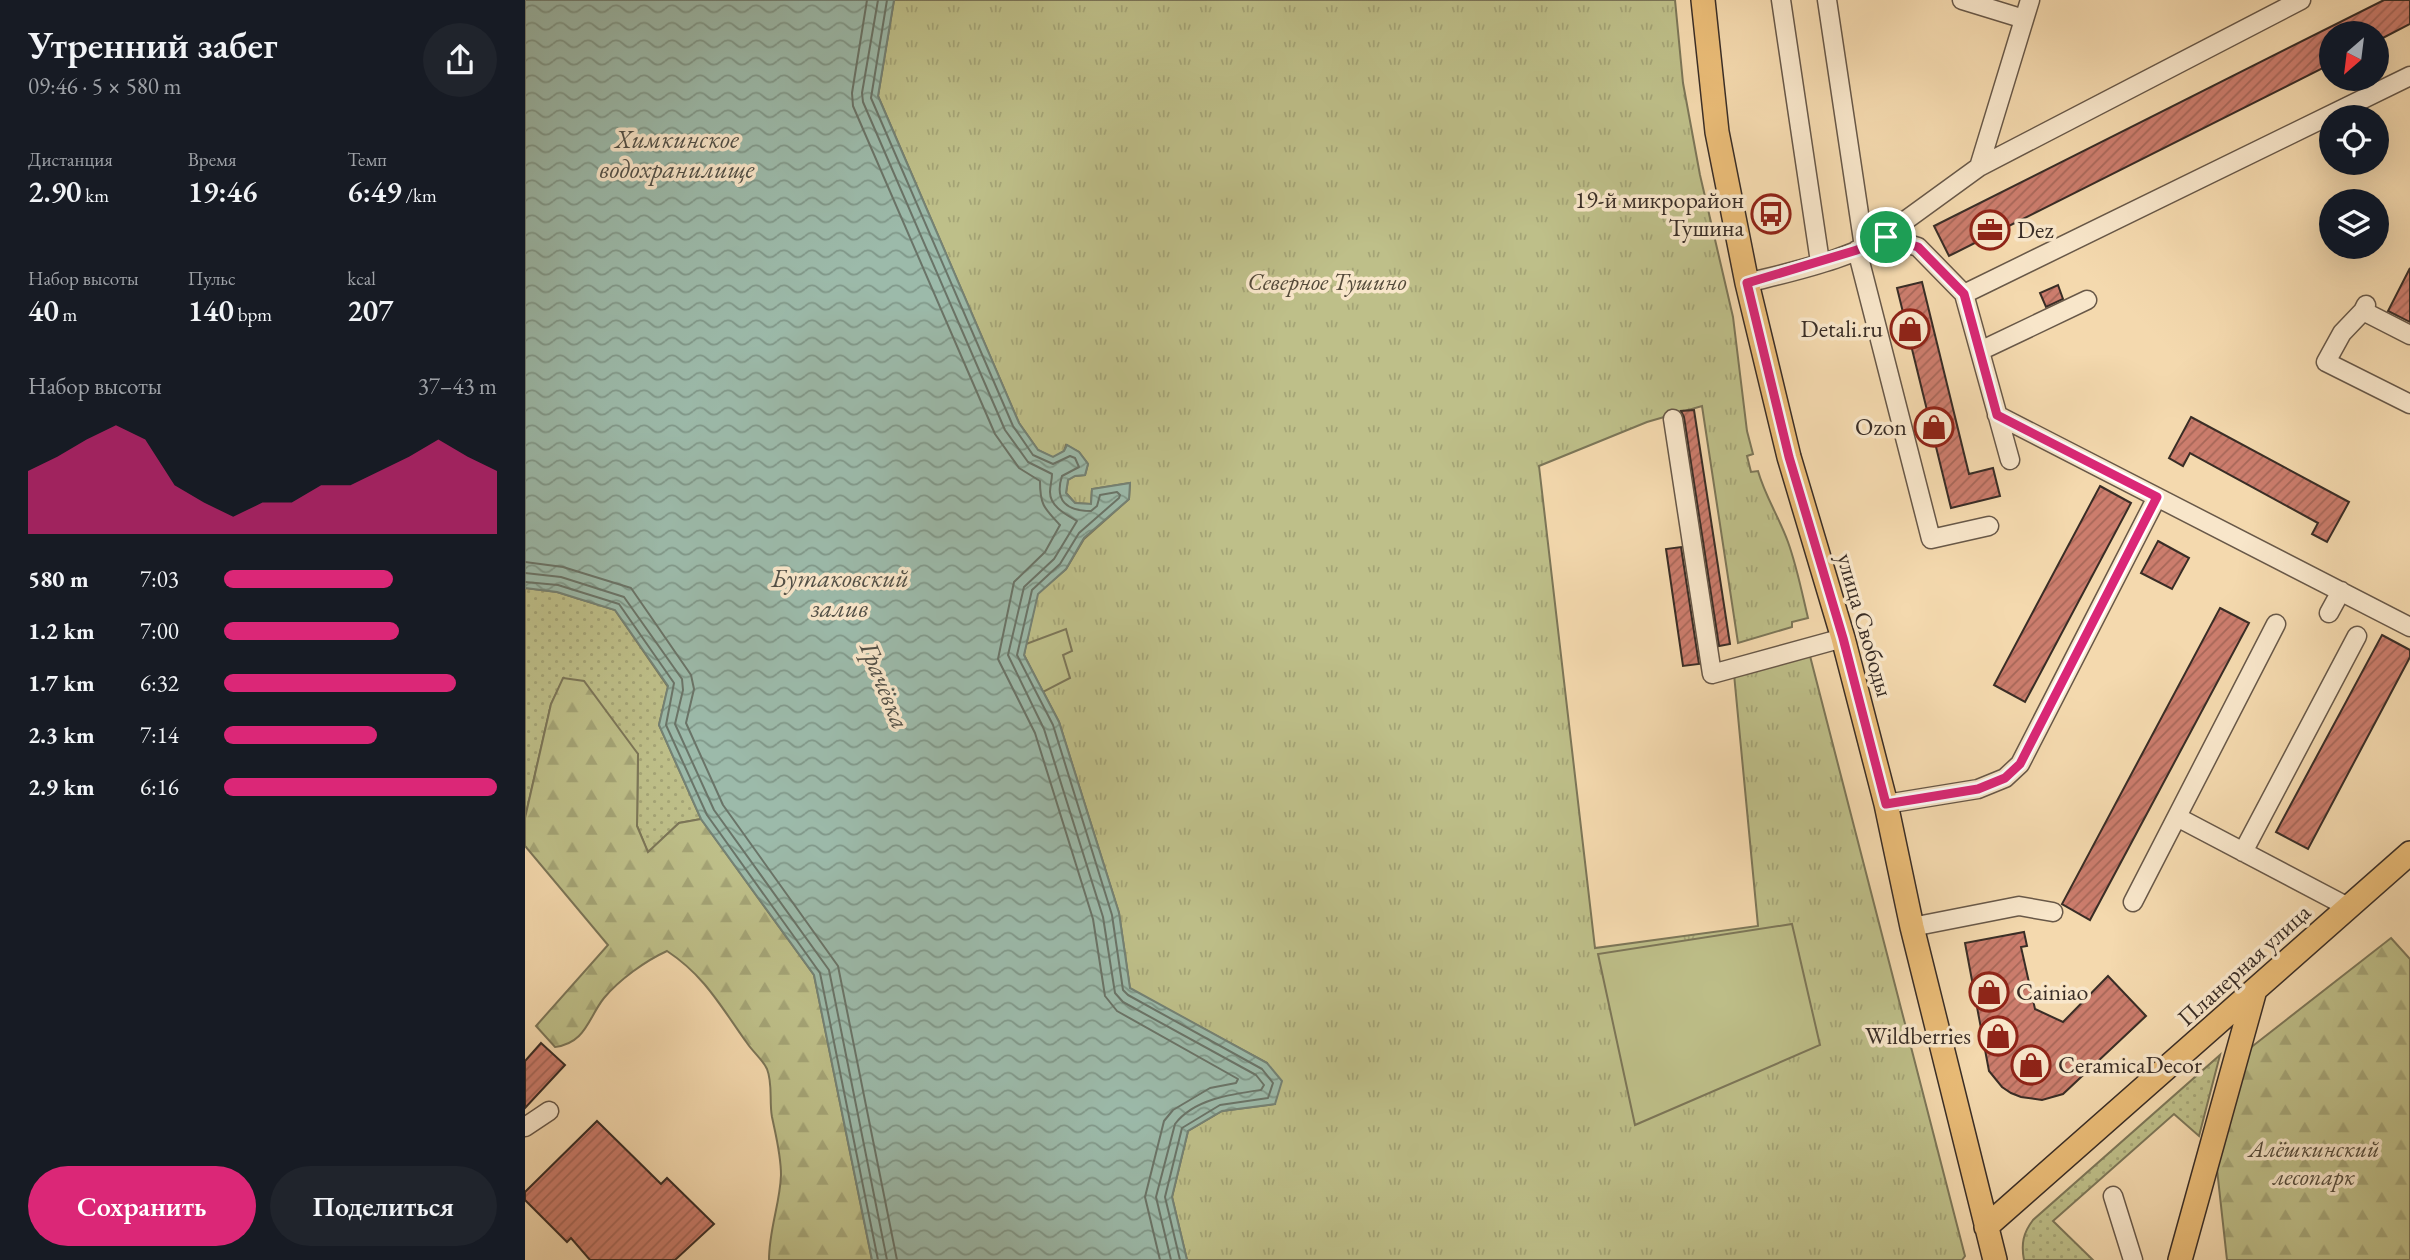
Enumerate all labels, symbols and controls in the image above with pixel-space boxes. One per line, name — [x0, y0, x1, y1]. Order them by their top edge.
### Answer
text: Утренний забег — [28, 20, 278, 69]
north arrow — [2319, 21, 2389, 91]
map controls — [2319, 21, 2389, 259]
button: share — [423, 23, 497, 97]
text: 09:46 · 5 × 580 m — [28, 71, 181, 101]
button: locate — [2319, 105, 2389, 175]
water label: Химкинское водохранилище — [600, 122, 756, 186]
text: Дистанция — [28, 147, 113, 172]
text: Время — [188, 147, 236, 172]
text: Темп — [347, 147, 387, 172]
text: 2.90 — [28, 172, 81, 211]
text: 19:46 — [188, 172, 257, 211]
text: 6:49 — [347, 172, 402, 211]
text: km — [81, 183, 109, 208]
text: /km — [402, 183, 437, 208]
place label: 19-й микрорайон Тушина — [1575, 184, 1744, 243]
button: layers — [2319, 189, 2389, 259]
bus stop icon: 19-й микрорайон Тушина — [1750, 193, 1792, 235]
pin — [1856, 207, 1916, 267]
office icon: Dez — [1969, 209, 2011, 251]
place label: Dez — [2017, 214, 2054, 245]
icon: arrive — [1867, 218, 1905, 256]
text: Набор высоты — [28, 266, 139, 291]
text: Пульс — [188, 266, 236, 291]
text: kcal — [347, 266, 376, 291]
park label: Северное Тушино — [1247, 266, 1407, 297]
text: 40 — [28, 291, 59, 330]
text: 140 — [188, 291, 234, 330]
text: 207 — [347, 291, 394, 330]
text: m — [59, 302, 77, 327]
text: bpm — [234, 302, 272, 327]
shop icon: Detali.ru — [1889, 308, 1931, 350]
place label: Detali.ru — [1801, 313, 1883, 344]
text: Набор высоты — [28, 371, 162, 401]
text: 37–43 m — [418, 371, 497, 401]
shop icon: Ozon — [1913, 406, 1955, 448]
place label: Ozon — [1855, 411, 1907, 442]
street label: улица Свободы — [1830, 549, 1901, 701]
water label: Бутаковский залив — [770, 561, 909, 625]
text: 580 m — [28, 564, 89, 594]
text: 7:03 — [140, 564, 179, 594]
text: 1.2 km — [28, 616, 95, 646]
text: 7:00 — [140, 616, 179, 646]
water label: Грачёвка — [852, 635, 918, 734]
text: 1.7 km — [28, 668, 95, 698]
text: 6:32 — [140, 668, 179, 698]
text: 2.3 km — [28, 720, 95, 750]
text: 7:14 — [140, 720, 179, 750]
text: 2.9 km — [28, 772, 95, 802]
text: 6:16 — [140, 772, 179, 802]
street label: Планерная улица — [2171, 896, 2317, 1033]
shop icon: Cainiao — [1968, 971, 2010, 1013]
place label: Cainiao — [2016, 976, 2089, 1007]
shop icon: Wildberries — [1977, 1015, 2019, 1057]
place label: Wildberries — [1865, 1020, 1971, 1051]
shop icon: CeramicaDecor — [2010, 1044, 2052, 1086]
place label: CeramicaDecor — [2058, 1049, 2202, 1080]
park label: Алёшкинский лесопарк — [2247, 1133, 2379, 1192]
button: Сохранить — [28, 1166, 256, 1246]
button: Поделиться — [270, 1166, 497, 1246]

